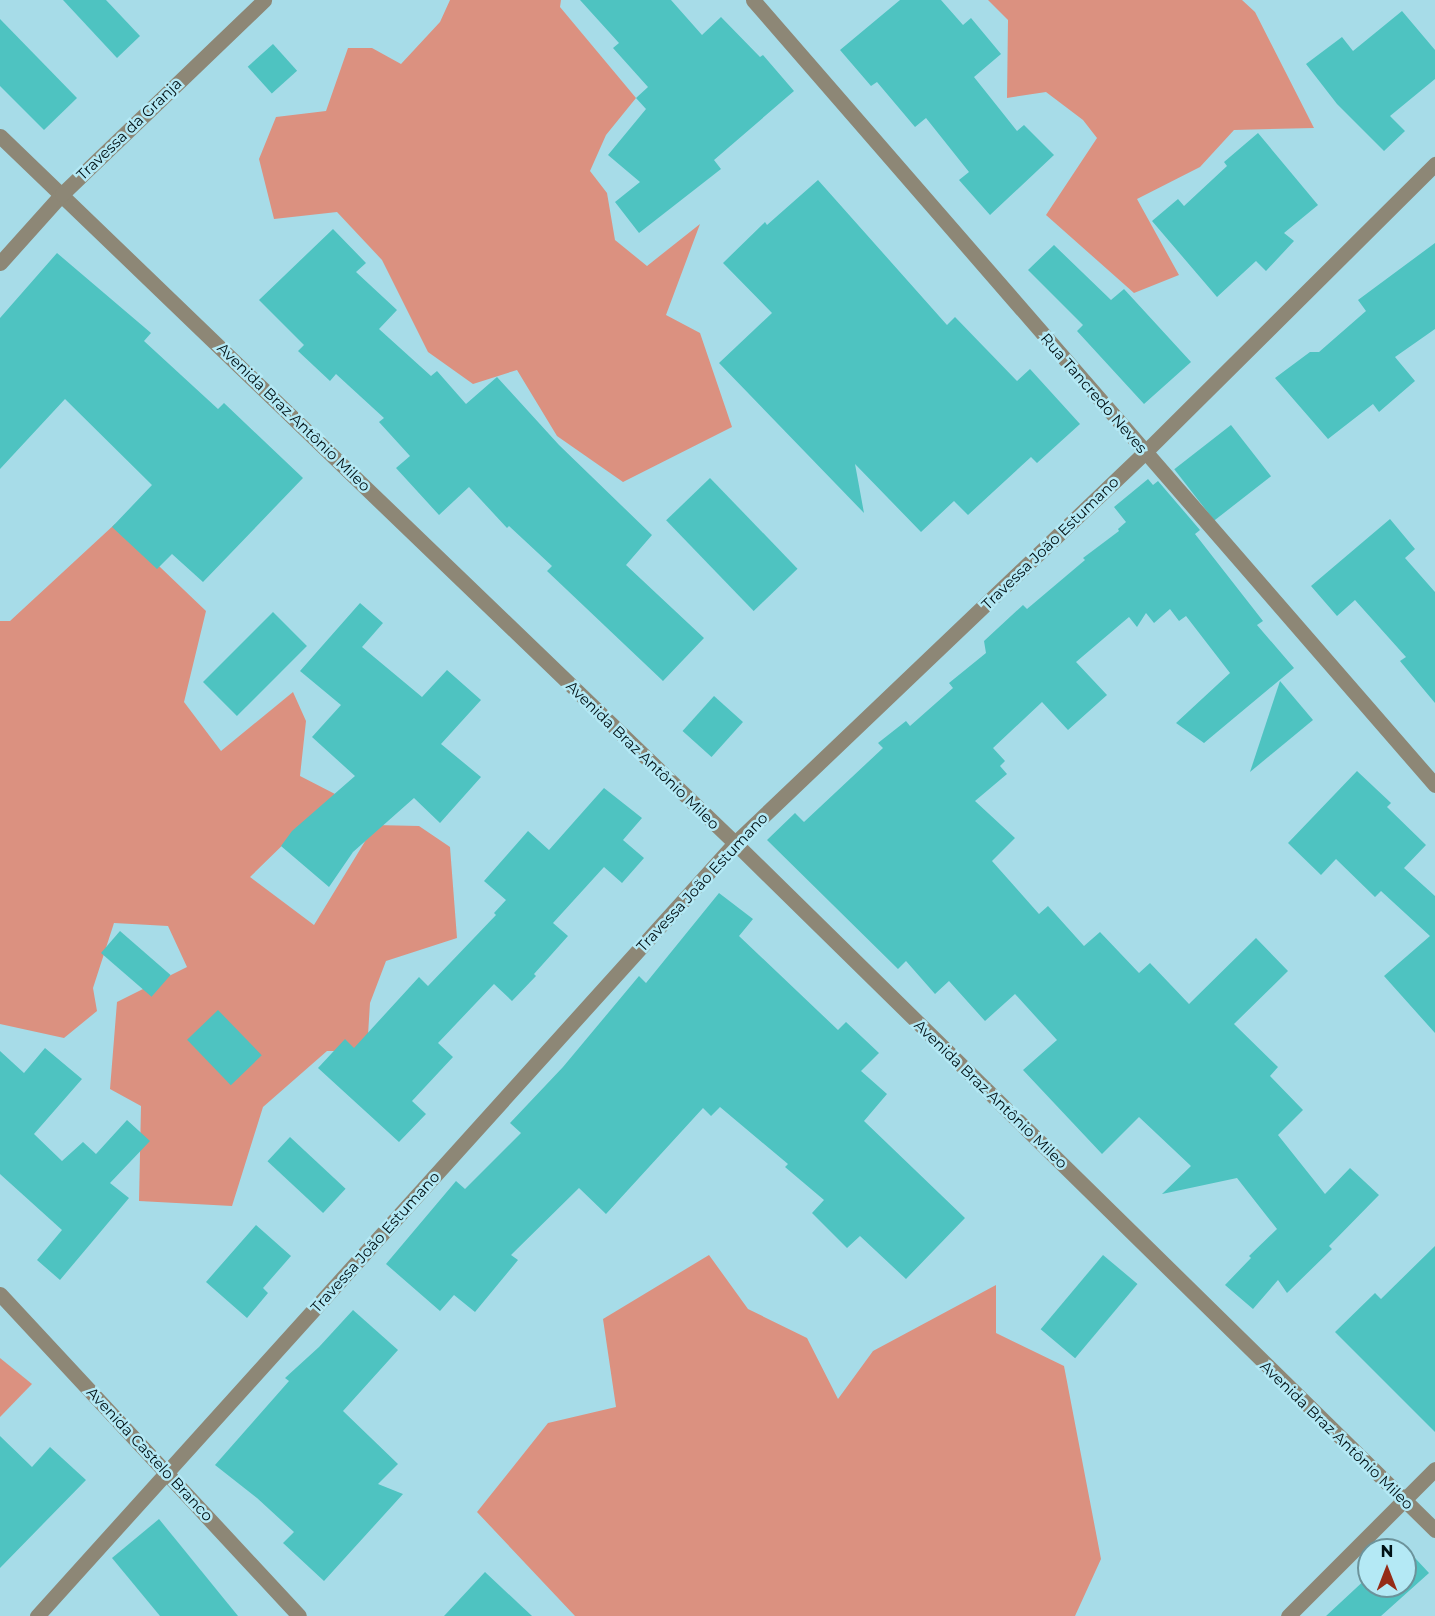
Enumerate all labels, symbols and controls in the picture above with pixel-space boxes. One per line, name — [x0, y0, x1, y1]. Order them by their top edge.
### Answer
street label: Travessa da Granja — [73, 74, 185, 184]
street label: Rua Tancredo Neves — [1037, 329, 1151, 457]
street label: Avenida Braz Antônio Mileo — [214, 339, 374, 495]
street label: Travessa João Estumano — [978, 473, 1122, 613]
street label: Avenida Braz Antônio Mileo — [563, 677, 723, 833]
street label: Travessa João Estumano — [633, 809, 771, 955]
street label: Avenida Braz Antônio Mileo — [911, 1016, 1071, 1172]
street label: Travessa João Estumano — [307, 1168, 443, 1316]
street label: Avenida Braz Antônio Mileo — [1257, 1357, 1417, 1513]
street label: Avenida Castelo Branco — [83, 1383, 217, 1525]
north arrow — [1357, 1538, 1417, 1598]
text: N — [1381, 1542, 1393, 1561]

